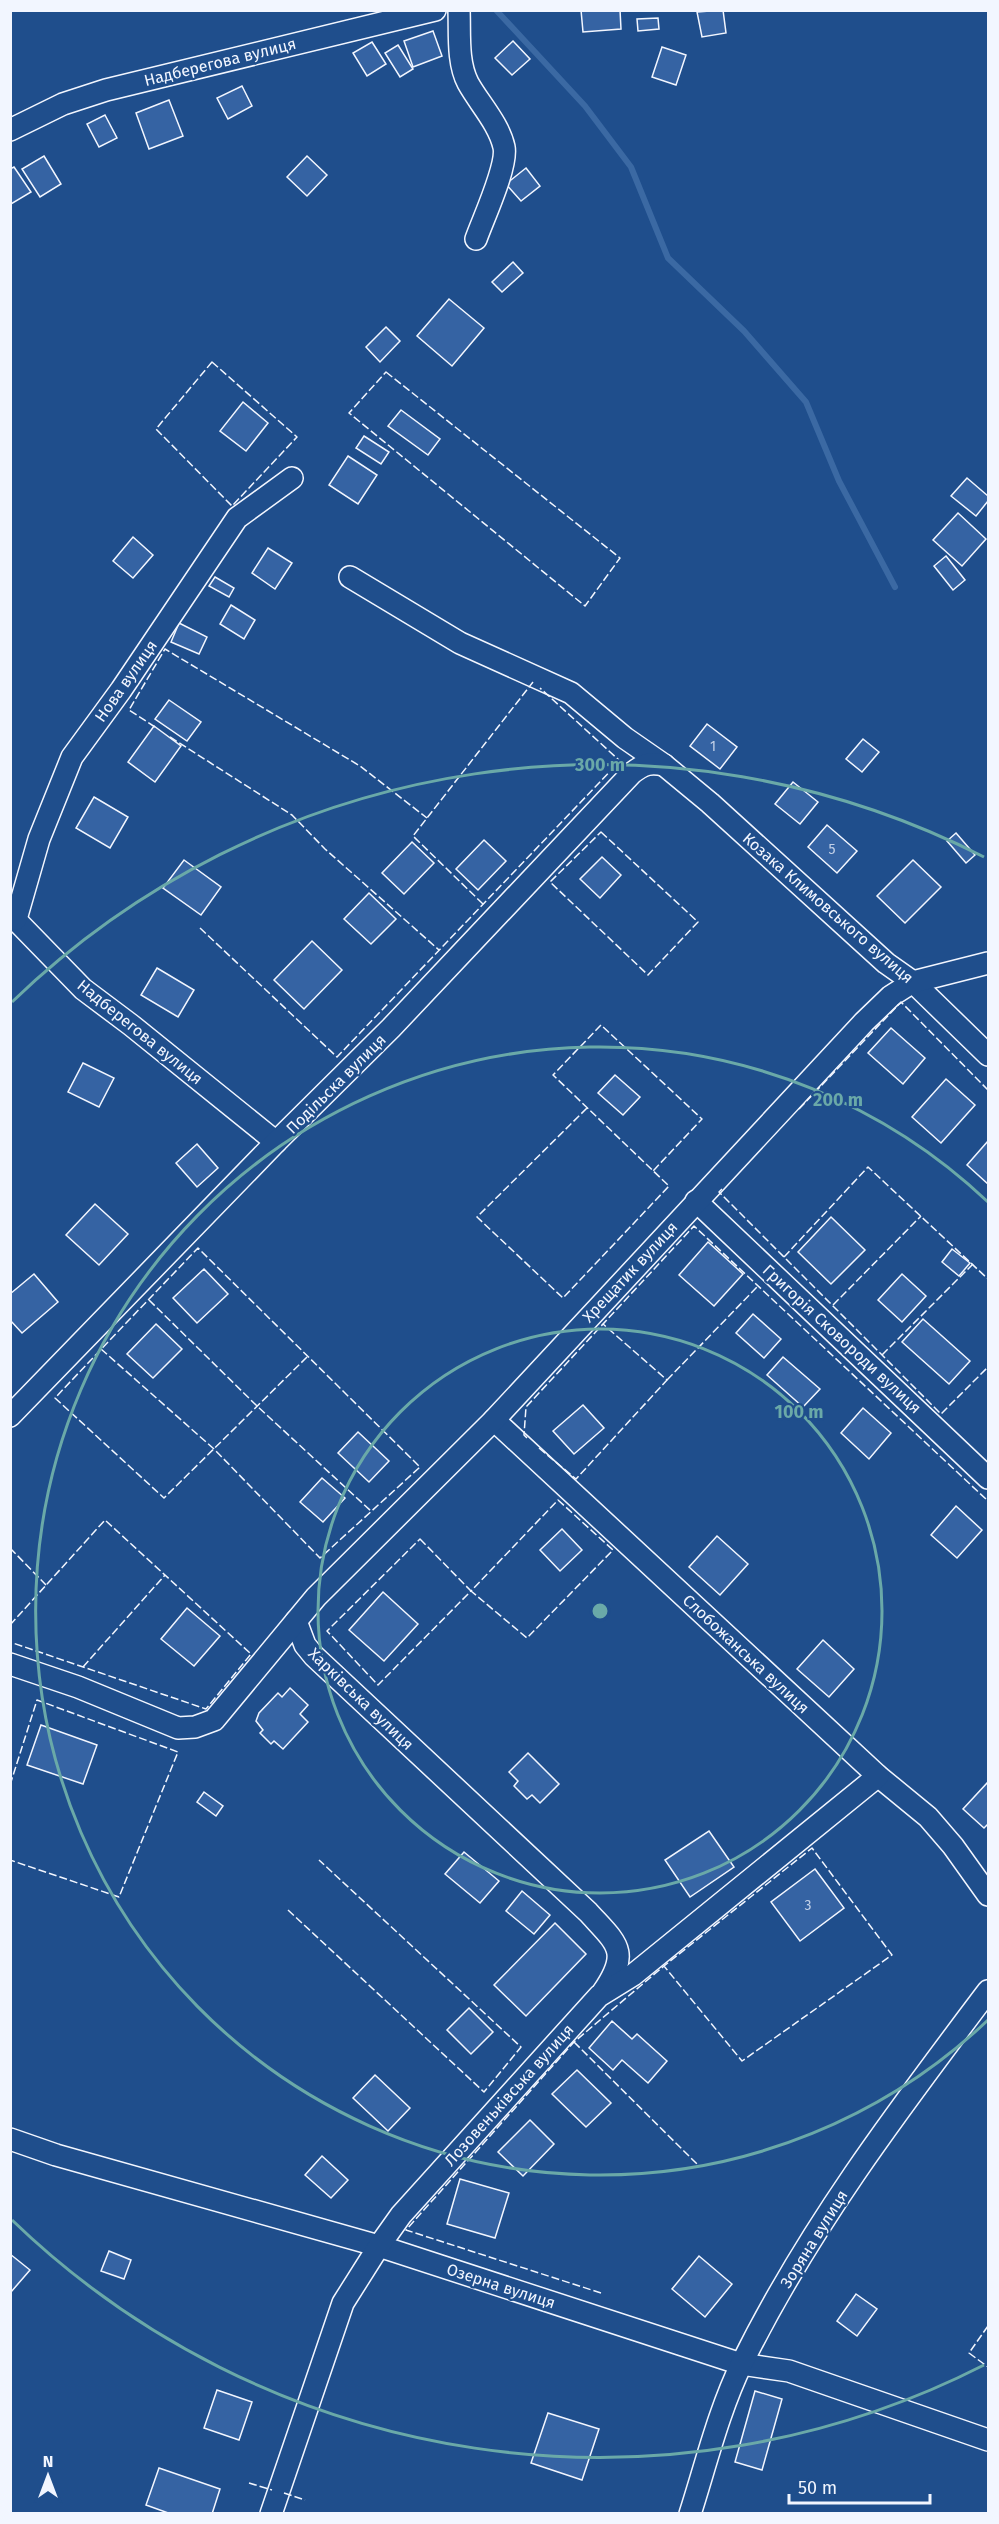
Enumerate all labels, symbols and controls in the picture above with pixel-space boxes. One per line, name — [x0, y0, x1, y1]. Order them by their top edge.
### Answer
street label: Надберегова вулиця — [142, 34, 298, 90]
street label: Нова вулиця — [91, 636, 161, 726]
house number: 1 — [710, 738, 716, 755]
text: 300 m — [574, 754, 625, 776]
street label: Козака Климовського вулиця — [739, 829, 917, 987]
house number: 5 — [828, 841, 836, 858]
street label: Надберегова вулиця — [73, 976, 207, 1088]
street label: Подільска вулиця — [282, 1030, 390, 1138]
text: 200 m — [813, 1089, 863, 1111]
street label: Хрещатик вулиця — [578, 1218, 682, 1326]
street label: Григорія Сковороди вулиця — [759, 1261, 925, 1417]
text: 100 m — [775, 1401, 823, 1423]
street label: Слобожанська вулиця — [679, 1590, 813, 1718]
centre of rings — [590, 1601, 610, 1621]
street label: Харківська вулиця — [304, 1644, 418, 1754]
house number: 3 — [805, 1897, 812, 1914]
street label: Лозовеньківська вулиця — [440, 2020, 578, 2170]
street label: Зоряна вулиця — [776, 2187, 852, 2291]
street label: Озерна вулиця — [444, 2260, 558, 2312]
north arrow — [18, 2446, 78, 2506]
text: N — [43, 2452, 53, 2471]
scale bar — [789, 2467, 930, 2505]
text: 50 m — [798, 2477, 837, 2499]

